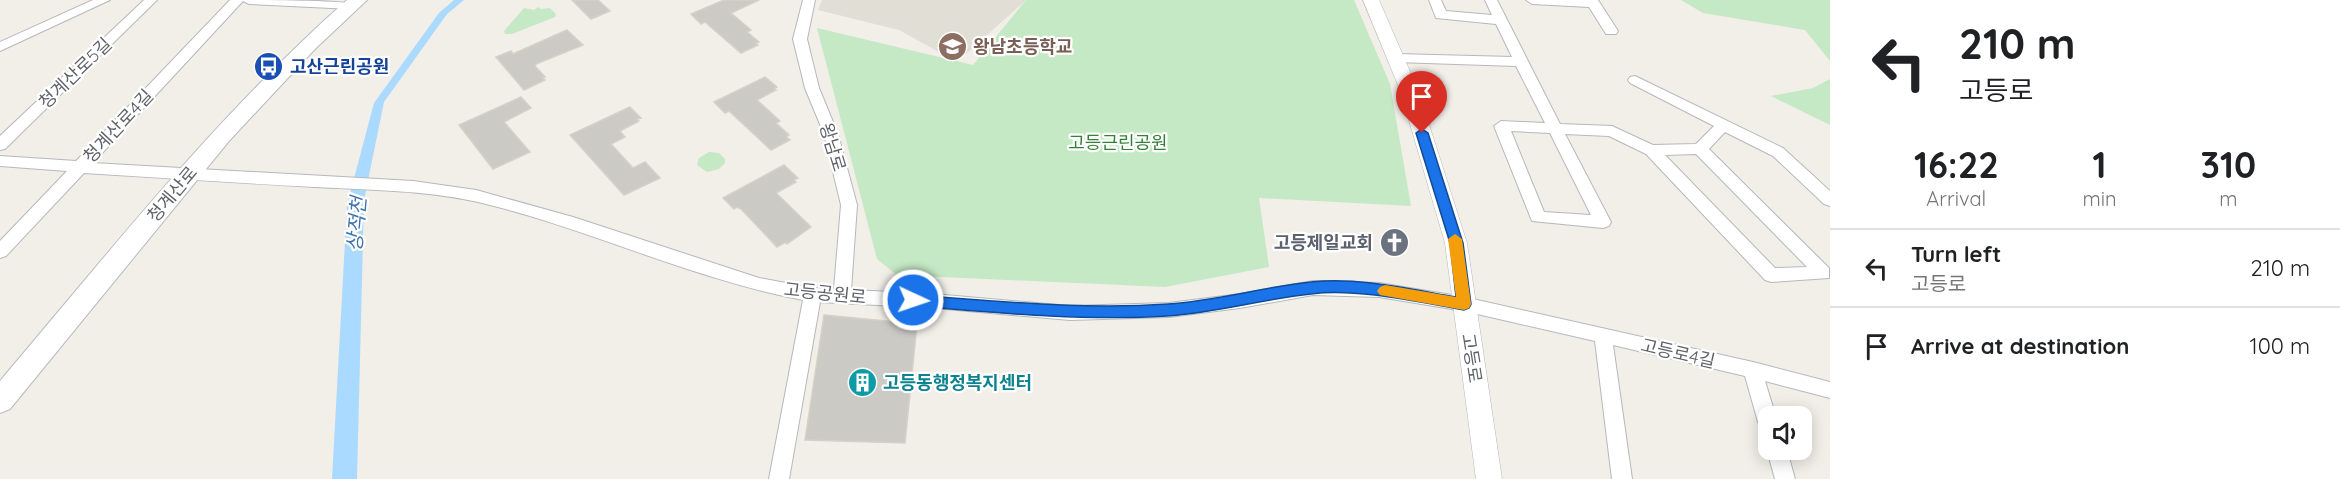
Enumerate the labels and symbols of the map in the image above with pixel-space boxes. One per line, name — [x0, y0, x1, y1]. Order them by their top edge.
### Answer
school or university icon: 왕남초등학교 — [936, 30, 968, 62]
street label: 청계산로5길 — [34, 33, 116, 113]
place label: 왕남초등학교 — [973, 35, 1072, 58]
bus stop icon: 고산근린공원 — [253, 50, 285, 82]
place label: 고산근린공원 — [290, 55, 389, 78]
pin — [1396, 71, 1447, 133]
street label: 청계산로4길 — [78, 84, 158, 168]
street label: 왕남로 — [815, 120, 851, 174]
park label: 고등근린공원 — [1068, 131, 1168, 154]
street label: 청계산로 — [142, 161, 202, 227]
water label: 상적천 — [341, 193, 371, 253]
church icon: 고등제일교회 — [1378, 226, 1410, 258]
place label: 고등제일교회 — [1274, 231, 1373, 254]
position arrow — [881, 268, 945, 332]
street label: 고등공원로 — [783, 277, 867, 309]
street label: 고등로 — [1457, 332, 1487, 384]
street label: 고등로4길 — [1639, 333, 1717, 373]
building icon: 고등동행정복지센터 — [846, 366, 878, 398]
place label: 고등동행정복지센터 — [883, 371, 1032, 394]

